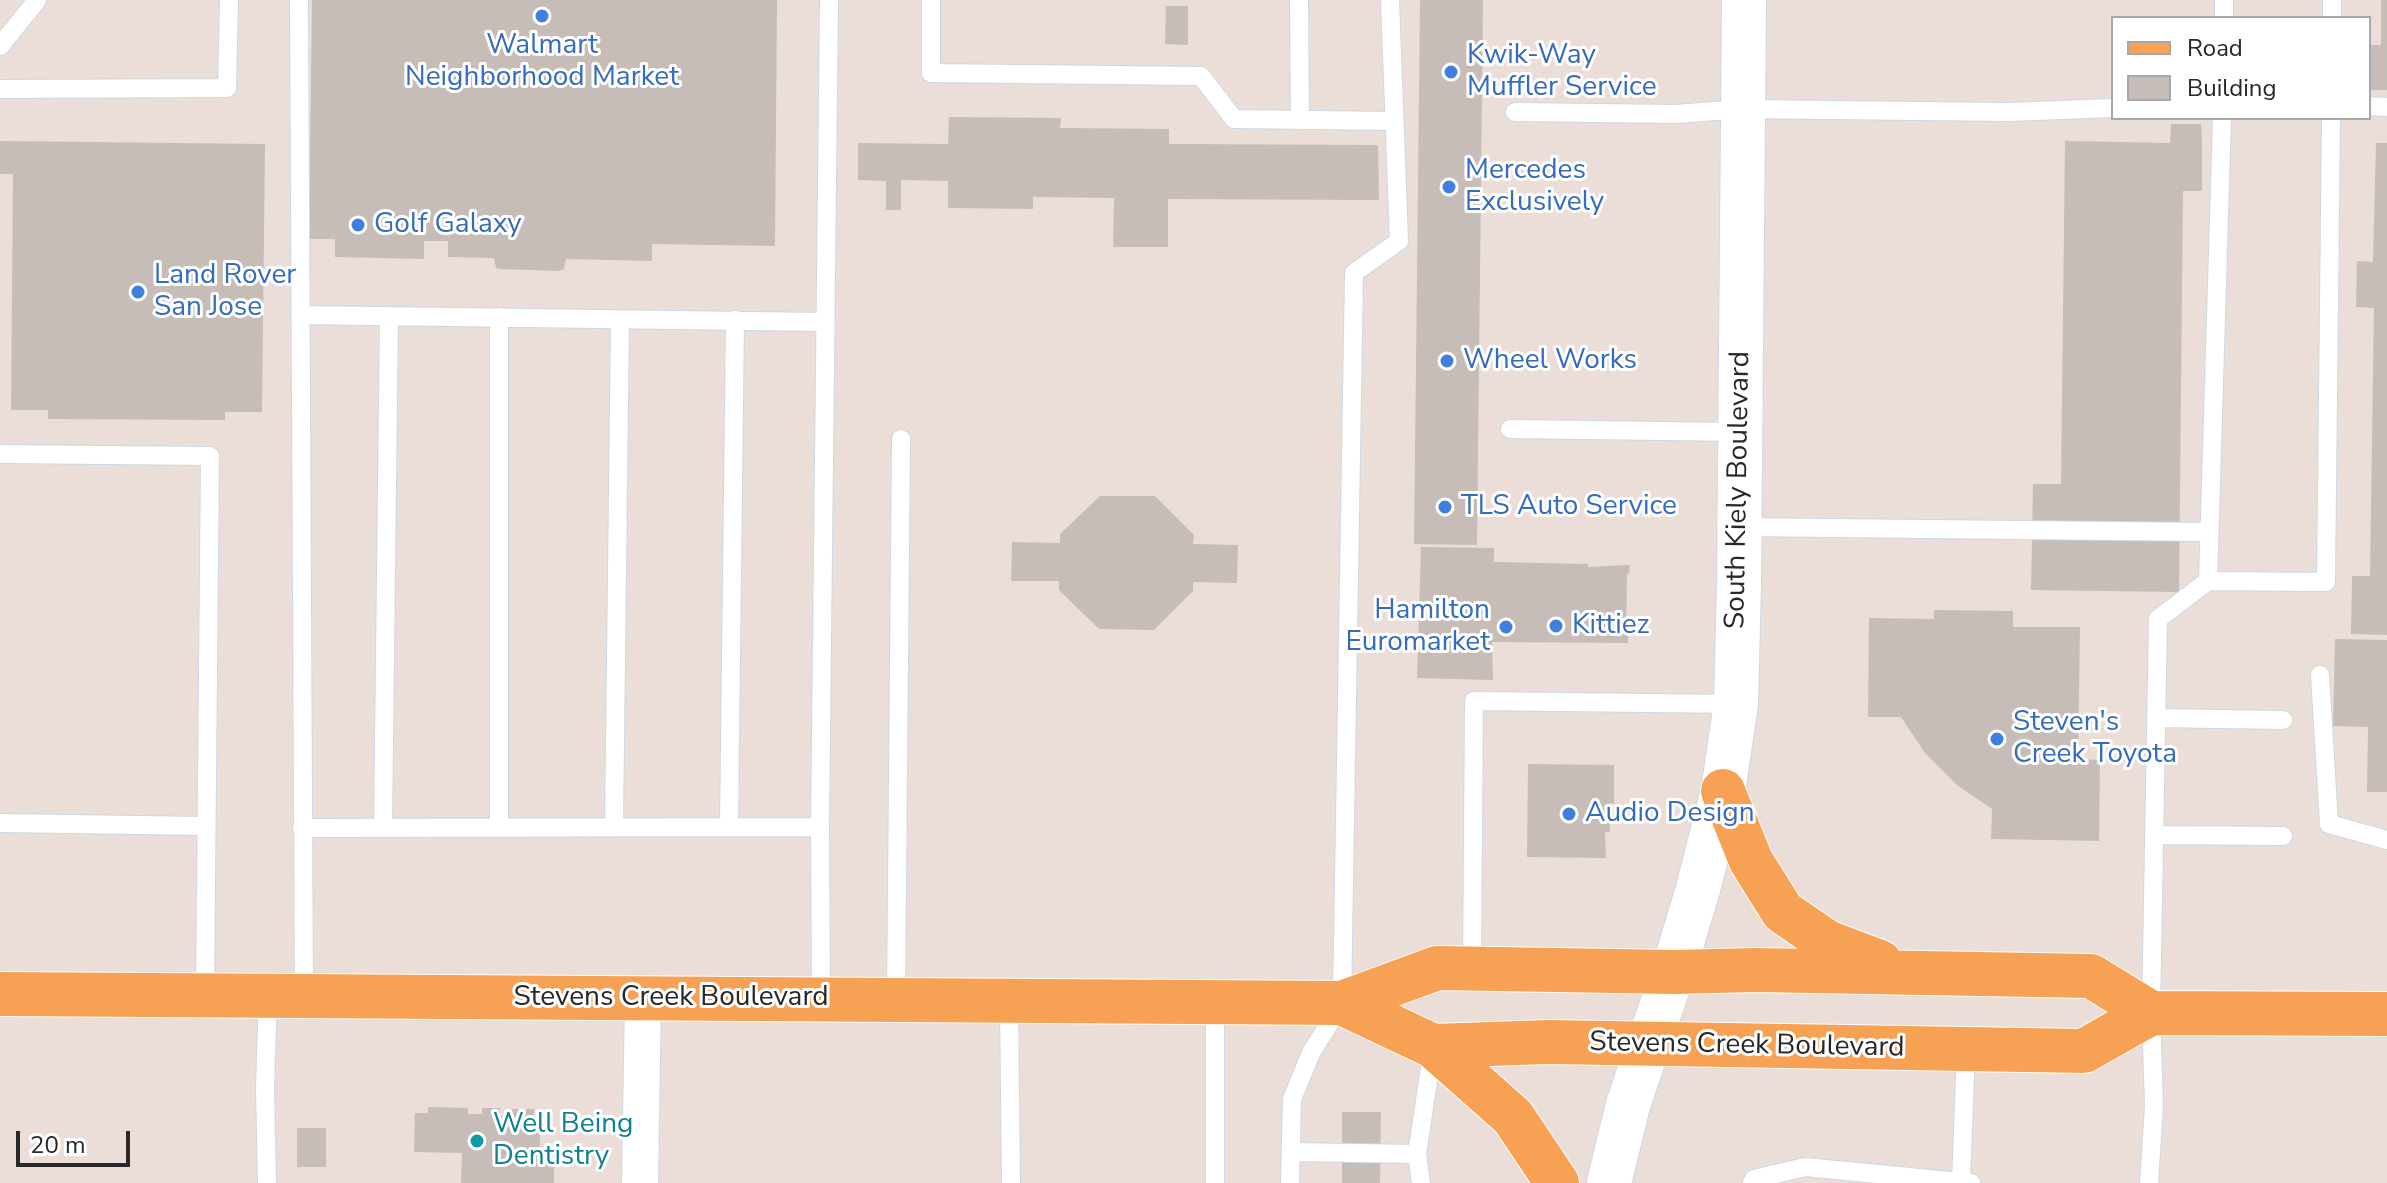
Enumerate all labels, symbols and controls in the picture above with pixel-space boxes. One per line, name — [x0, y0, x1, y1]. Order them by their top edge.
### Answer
marker: Walmart Neighborhood Market — [533, 7, 551, 25]
legend — [2111, 16, 2371, 120]
place label: Walmart Neighborhood Market — [405, 29, 679, 95]
text: Road — [2187, 32, 2243, 64]
place label: Kwik-Way Muffler Service — [1467, 39, 1657, 105]
marker: Kwik-Way Muffler Service — [1442, 63, 1460, 81]
text: Building — [2187, 72, 2277, 104]
place label: Mercedes Exclusively — [1465, 154, 1604, 220]
marker: Mercedes Exclusively — [1440, 178, 1458, 196]
place label: Golf Galaxy — [374, 208, 522, 242]
marker: Golf Galaxy — [349, 216, 367, 234]
place label: Land Rover San Jose — [154, 259, 296, 325]
marker: Land Rover San Jose — [129, 283, 147, 301]
place label: Wheel Works — [1463, 344, 1637, 378]
street label: South Kiely Boulevard — [1720, 351, 1758, 629]
marker: Wheel Works — [1438, 352, 1456, 370]
place label: TLS Auto Service — [1461, 490, 1677, 524]
marker: TLS Auto Service — [1436, 498, 1454, 516]
place label: Hamilton Euromarket — [1345, 594, 1490, 660]
place label: Kittiez — [1572, 609, 1650, 643]
marker: Kittiez — [1547, 617, 1565, 635]
marker: Hamilton Euromarket — [1497, 618, 1515, 636]
place label: Steven's Creek Toyota — [2013, 706, 2177, 772]
marker: Steven's Creek Toyota — [1988, 730, 2006, 748]
place label: Audio Design — [1585, 797, 1755, 831]
marker: Audio Design — [1560, 805, 1578, 823]
street label: Stevens Creek Boulevard — [513, 981, 829, 1015]
street label: Stevens Creek Boulevard — [1589, 1026, 1905, 1066]
place label: Well Being Dentistry — [493, 1108, 633, 1174]
scale bar — [20, 1115, 134, 1165]
text: 20 m — [30, 1129, 86, 1161]
marker: Well Being Dentistry — [468, 1132, 486, 1150]

